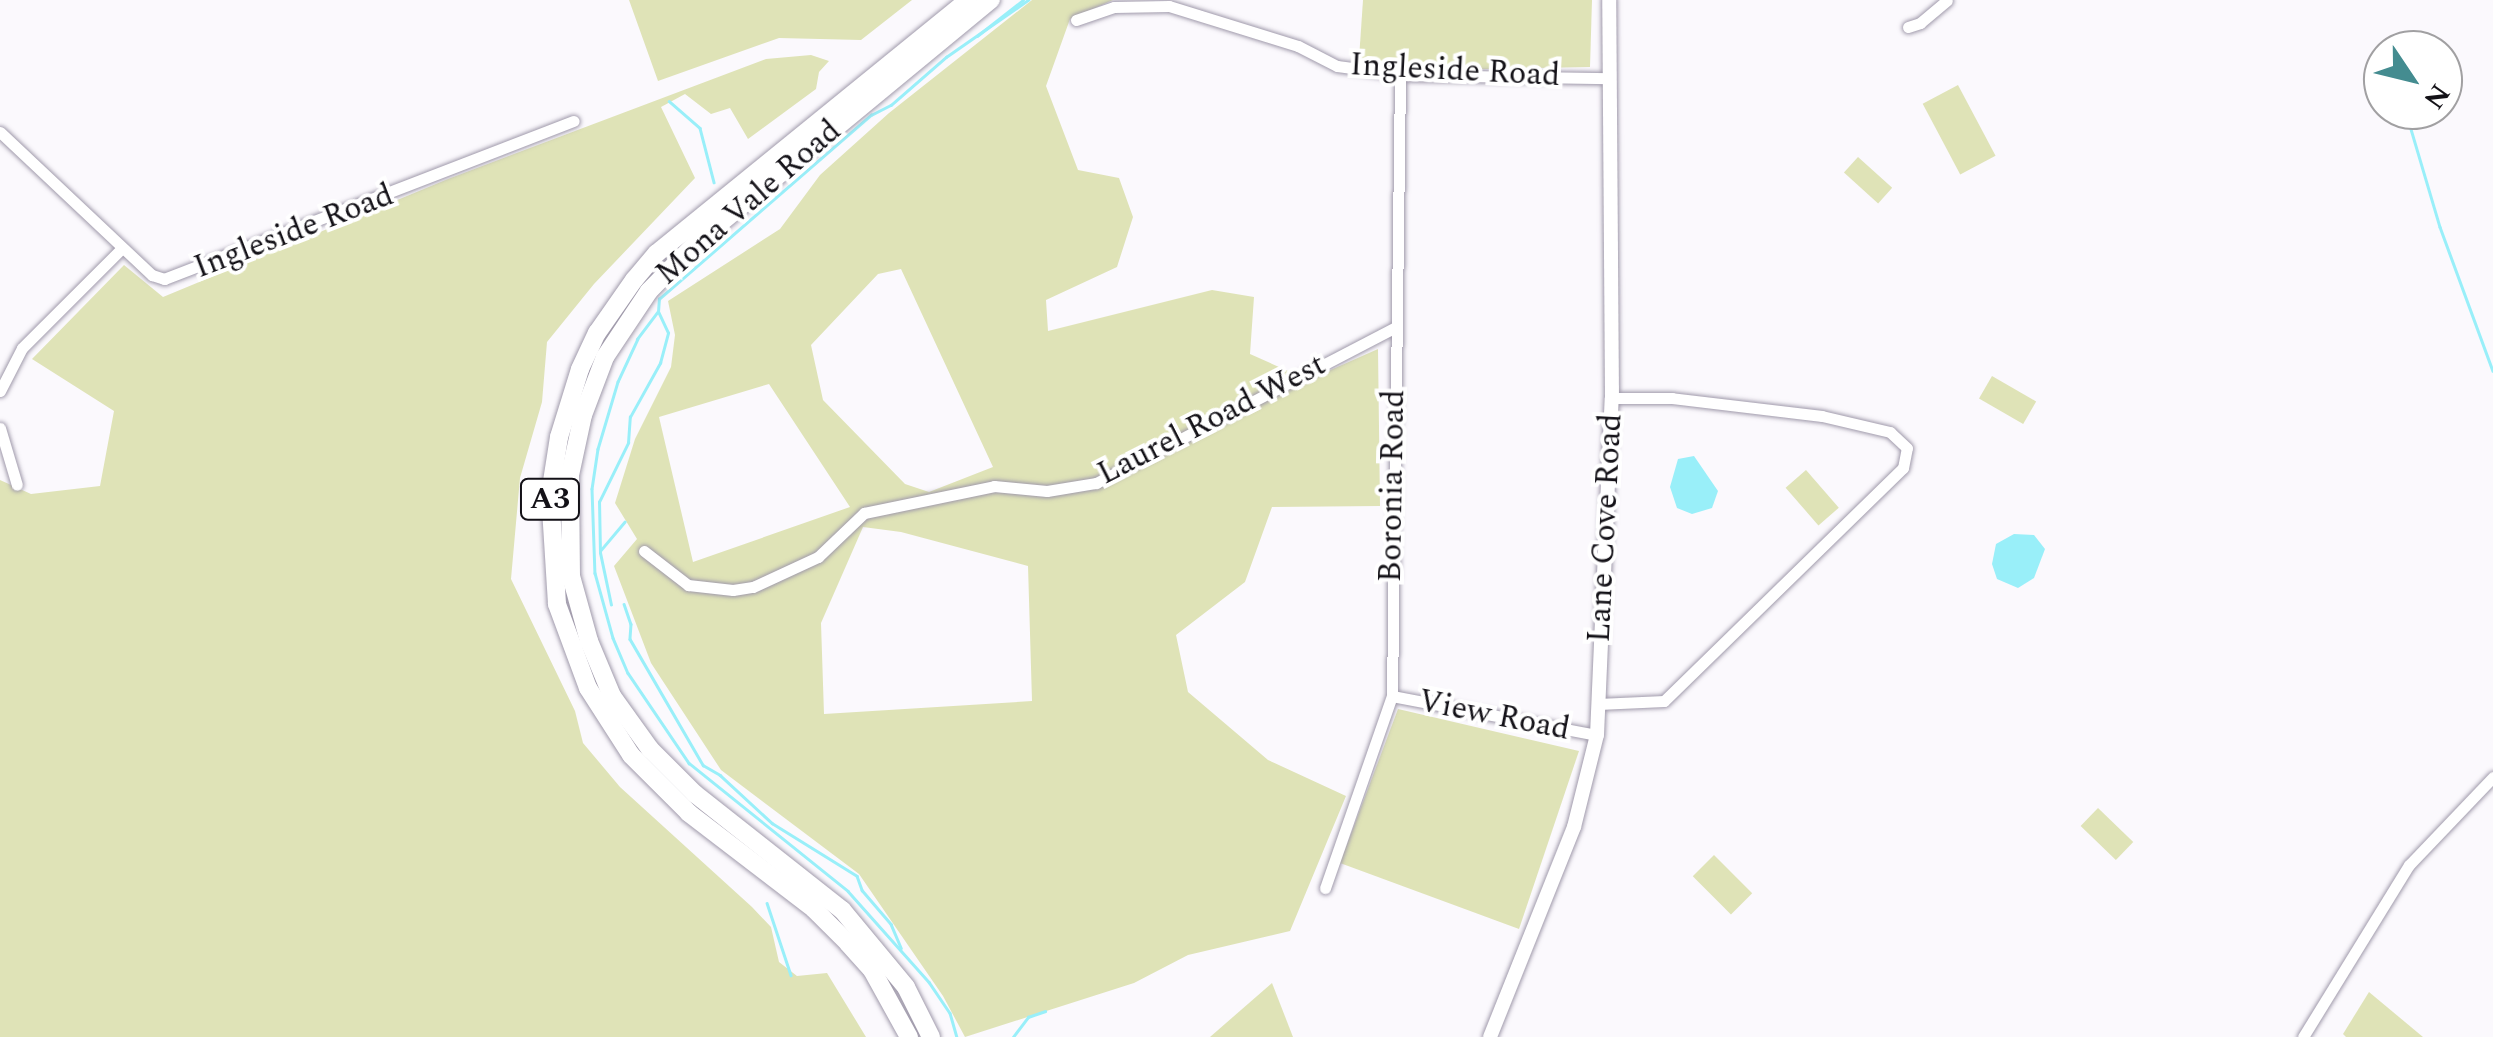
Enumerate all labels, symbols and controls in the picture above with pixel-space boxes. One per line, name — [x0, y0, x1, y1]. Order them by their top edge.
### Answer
north arrow — [2363, 30, 2463, 130]
street label: Ingleside Road — [1349, 46, 1561, 96]
text: N — [2412, 75, 2461, 118]
street label: Mona Vale Road — [649, 112, 849, 294]
street label: Ingleside Road — [189, 176, 399, 288]
street label: Laurel Road West — [1092, 346, 1332, 494]
street label: Boronia Road — [1372, 389, 1414, 583]
street label: Lane Cove Road — [1581, 412, 1631, 644]
road number: A3 — [518, 474, 582, 524]
street label: View Road — [1415, 683, 1573, 749]

